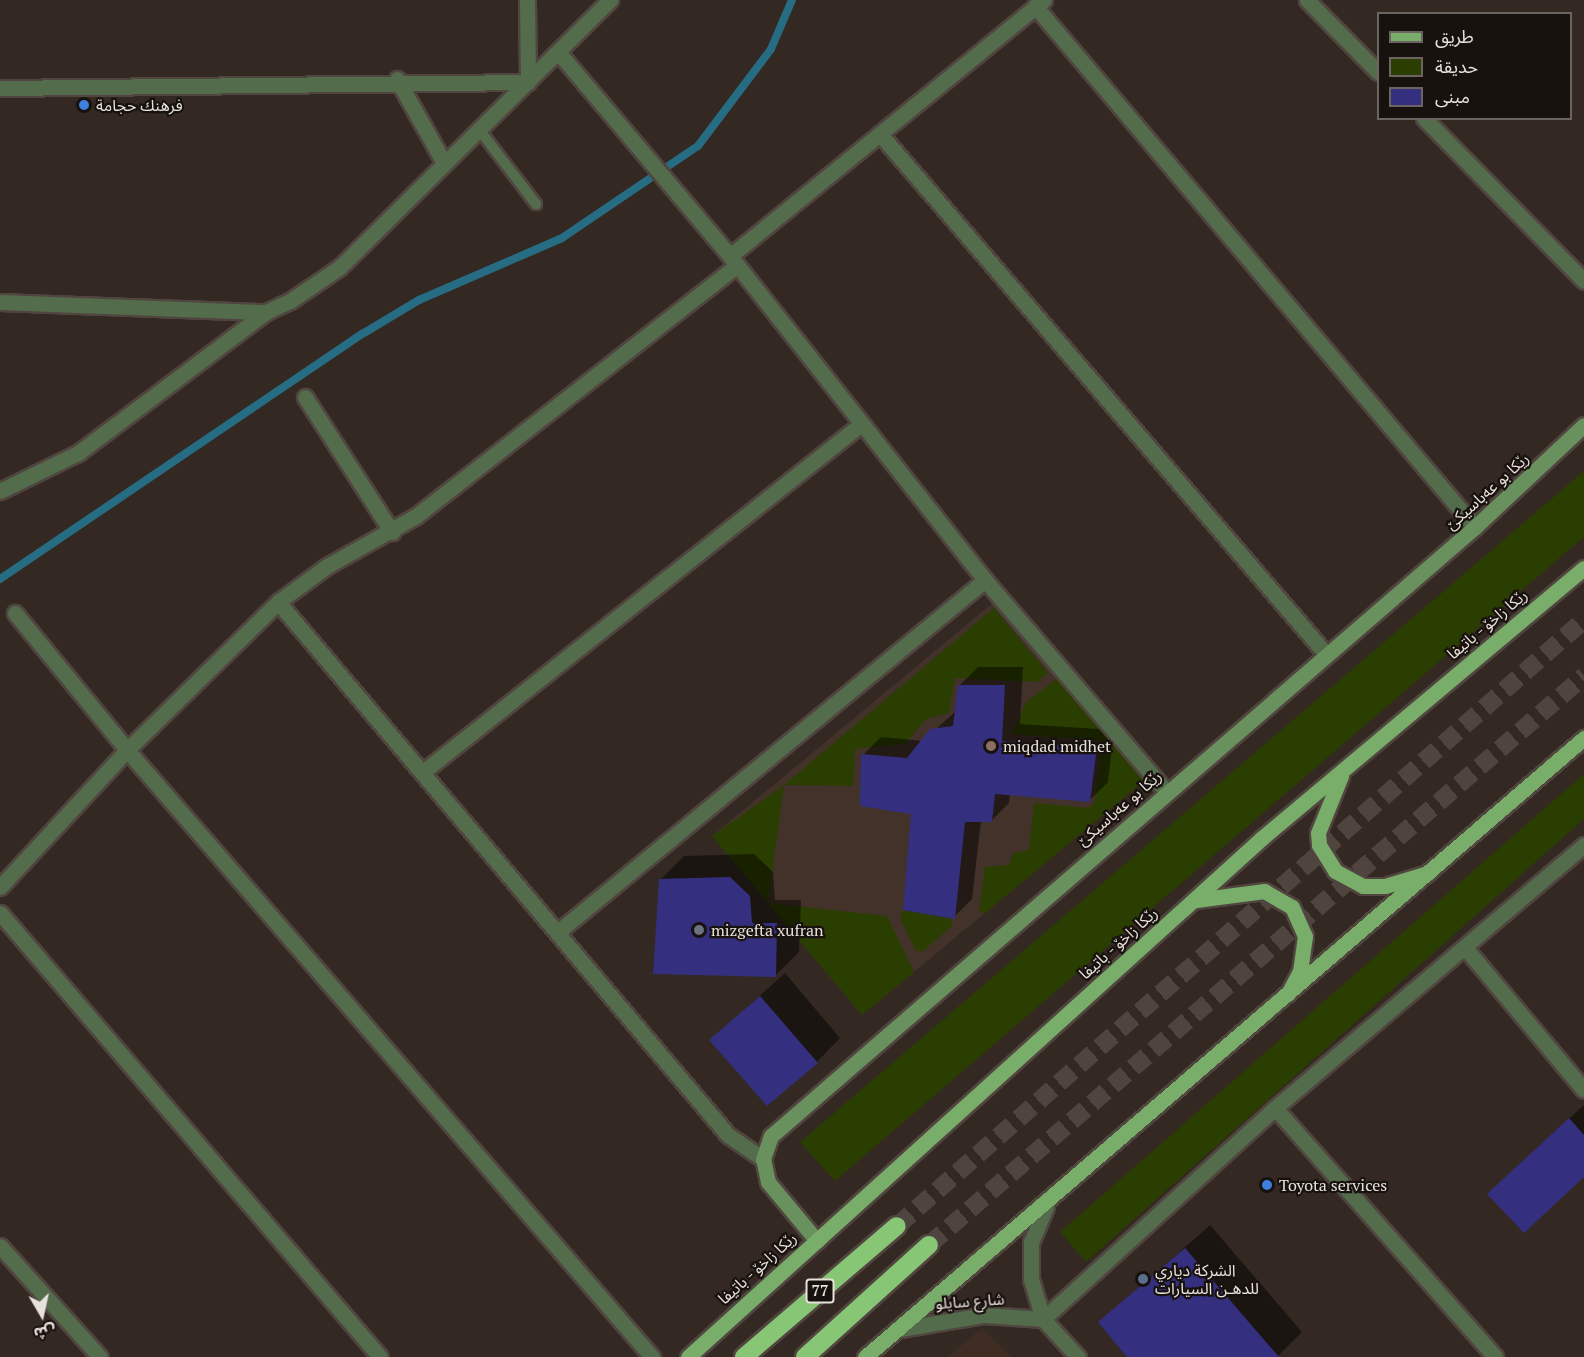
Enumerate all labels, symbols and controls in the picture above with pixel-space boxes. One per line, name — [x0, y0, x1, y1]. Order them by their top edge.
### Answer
legend — [1377, 12, 1572, 120]
text: طريق — [1435, 24, 1474, 48]
text: حديقة — [1435, 54, 1478, 78]
text: مبنى — [1435, 84, 1470, 108]
place label: فرهنك حجامة — [96, 95, 183, 115]
marker: فرهنك حجامة — [77, 98, 91, 112]
street label: رێكا بو عه‌باسيكێ — [1441, 448, 1533, 534]
street label: رێکا زاخۆ - باتیفا — [1443, 585, 1531, 663]
place label: miqdad midhet — [1003, 736, 1111, 756]
marker: miqdad midhet — [984, 739, 998, 753]
street label: رێكا بو عه‌باسيكێ — [1073, 766, 1165, 850]
street label: رێکا زاخۆ - باتیفا — [1074, 902, 1162, 984]
place label: mizgefta xufran — [711, 920, 824, 940]
marker: mizgefta xufran — [692, 923, 706, 937]
place label: Toyota services — [1279, 1175, 1387, 1195]
marker: Toyota services — [1260, 1178, 1274, 1192]
street label: رێکا زاخۆ - باتیفا — [713, 1227, 801, 1309]
place label: الشركة دياري للدهـن السيارات — [1155, 1260, 1259, 1298]
marker: الشركة دياري للدهـن السيارات — [1136, 1272, 1150, 1286]
road number: 77 — [805, 1279, 835, 1303]
north arrow — [12, 1285, 72, 1345]
street label: شارع سايلو — [935, 1289, 1005, 1313]
text: ش — [32, 1320, 57, 1345]

